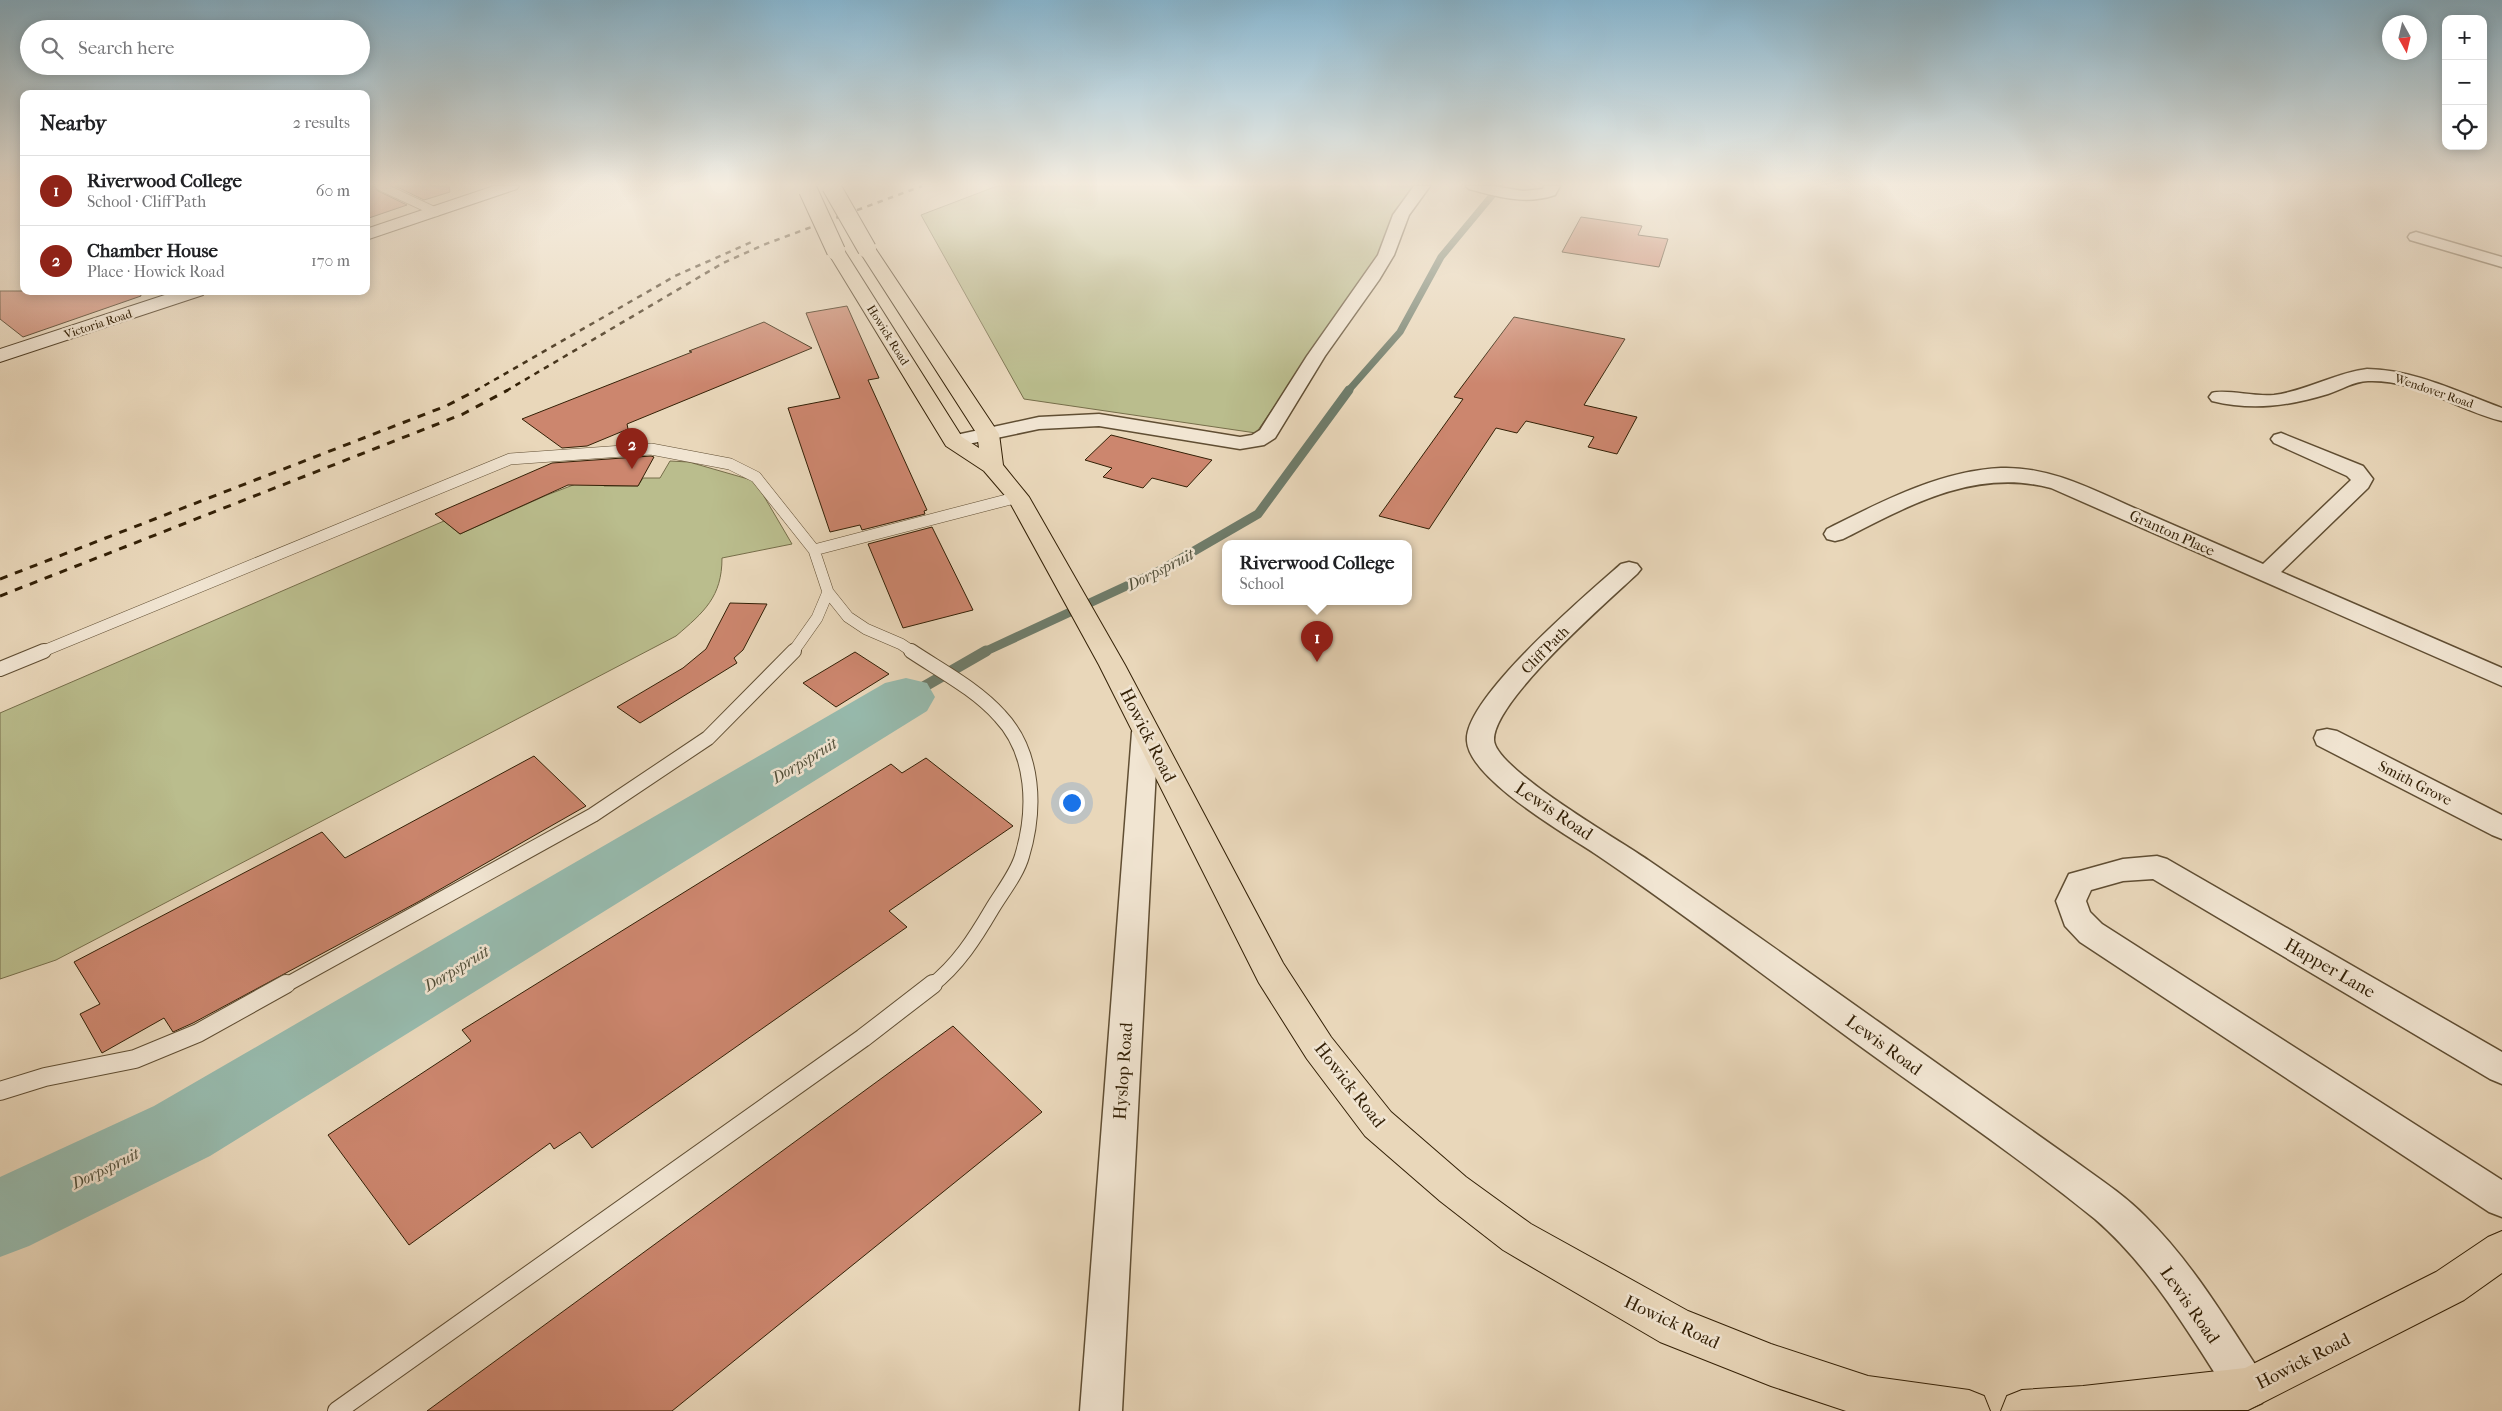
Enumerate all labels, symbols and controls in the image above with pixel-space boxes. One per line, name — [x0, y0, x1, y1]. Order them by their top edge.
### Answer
north arrow — [2382, 15, 2427, 60]
map controls — [2442, 15, 2487, 150]
button: + — [2442, 15, 2487, 60]
search box — [20, 20, 370, 75]
icon: search — [38, 34, 66, 62]
text: Search here — [78, 37, 174, 59]
button: − — [2442, 60, 2487, 105]
button: locate — [2442, 105, 2487, 150]
text: Nearby — [40, 111, 106, 135]
text: 2 results — [293, 113, 350, 132]
text: Riverwood College — [87, 170, 242, 192]
text: 1 — [53, 181, 59, 200]
text: 60 m — [316, 181, 350, 200]
text: School · Cliff Path — [87, 192, 206, 211]
text: Chamber House — [87, 240, 218, 262]
text: 2 — [52, 251, 60, 270]
text: 170 m — [311, 251, 350, 270]
text: Place · Howick Road — [87, 262, 225, 281]
street label: Howick Road — [864, 302, 912, 368]
street label: Victoria Road — [61, 306, 134, 342]
street label: Wendover Road — [2392, 371, 2476, 411]
pin: 2 — [616, 428, 648, 469]
street label: Granton Place — [2127, 506, 2218, 560]
popup — [1222, 540, 1412, 605]
water label: Dorpspruit — [1123, 544, 1198, 595]
text: Riverwood College — [1240, 552, 1394, 574]
text: School — [1240, 574, 1284, 593]
pin: 1 — [1301, 621, 1333, 662]
street label: Cliff Path — [1517, 622, 1573, 678]
street label: Howick Road — [1115, 685, 1180, 786]
water label: Dorpspruit — [767, 733, 841, 788]
street label: Smith Grove — [2375, 757, 2455, 810]
street label: Lewis Road — [1511, 778, 1597, 845]
your location — [1059, 790, 1085, 816]
street label: Happer Lane — [2281, 934, 2379, 1003]
water label: Dorpspruit — [419, 941, 493, 996]
street label: Lewis Road — [1842, 1011, 1926, 1080]
street label: Hyslop Road — [1110, 1021, 1137, 1120]
street label: Howick Road — [1310, 1038, 1390, 1132]
water label: Dorpspruit — [68, 1144, 143, 1193]
street label: Lewis Road — [2155, 1263, 2224, 1348]
street label: Howick Road — [1621, 1291, 1723, 1354]
street label: Howick Road — [2253, 1329, 2354, 1394]

